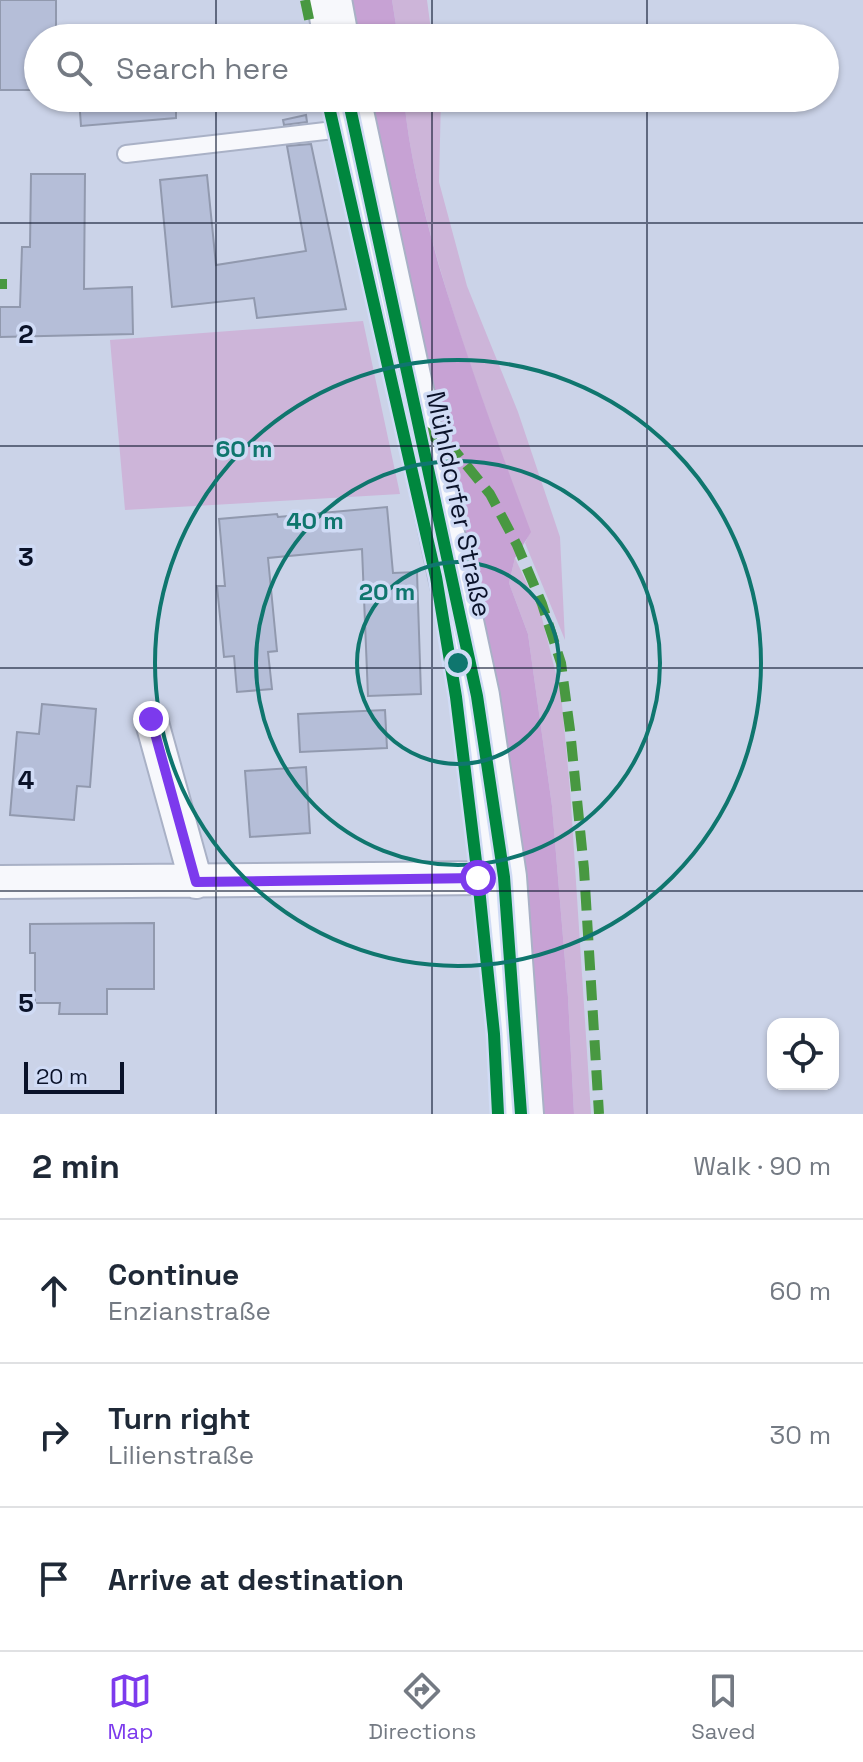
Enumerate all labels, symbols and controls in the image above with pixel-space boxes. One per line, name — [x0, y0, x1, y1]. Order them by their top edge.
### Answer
search box — [24, 24, 839, 112]
icon: search — [52, 46, 96, 90]
text: Search here — [116, 49, 289, 88]
text: 2 — [18, 317, 34, 351]
street label: Mühldorfer Straße — [418, 388, 500, 620]
text: 60 m — [216, 433, 272, 464]
text: 40 m — [286, 505, 344, 536]
text: 3 — [18, 540, 34, 574]
text: 20 m — [359, 576, 415, 607]
centre of rings — [444, 649, 472, 677]
route end — [133, 701, 169, 737]
text: 4 — [18, 763, 34, 797]
route start — [460, 860, 496, 896]
text: 5 — [18, 986, 34, 1020]
map controls — [767, 1018, 839, 1090]
button: locate — [767, 1018, 839, 1090]
scale bar — [24, 1058, 124, 1094]
text: 20 m — [36, 1062, 88, 1090]
text: 2 min — [32, 1145, 120, 1188]
text: Walk · 90 m — [693, 1149, 831, 1183]
text: Continue — [108, 1255, 239, 1294]
icon: ahead — [32, 1269, 76, 1313]
text: 60 m — [769, 1274, 831, 1308]
text: Enzianstraße — [108, 1294, 271, 1328]
text: Turn right — [108, 1399, 251, 1438]
icon: right — [32, 1413, 76, 1457]
text: 30 m — [770, 1418, 831, 1452]
text: Lilienstraße — [108, 1438, 254, 1472]
icon: arrive — [32, 1557, 76, 1601]
text: Arrive at destination — [108, 1560, 404, 1599]
tab: Map — [108, 1669, 153, 1745]
tab: Directions — [368, 1669, 476, 1745]
tab: Saved — [691, 1669, 755, 1745]

